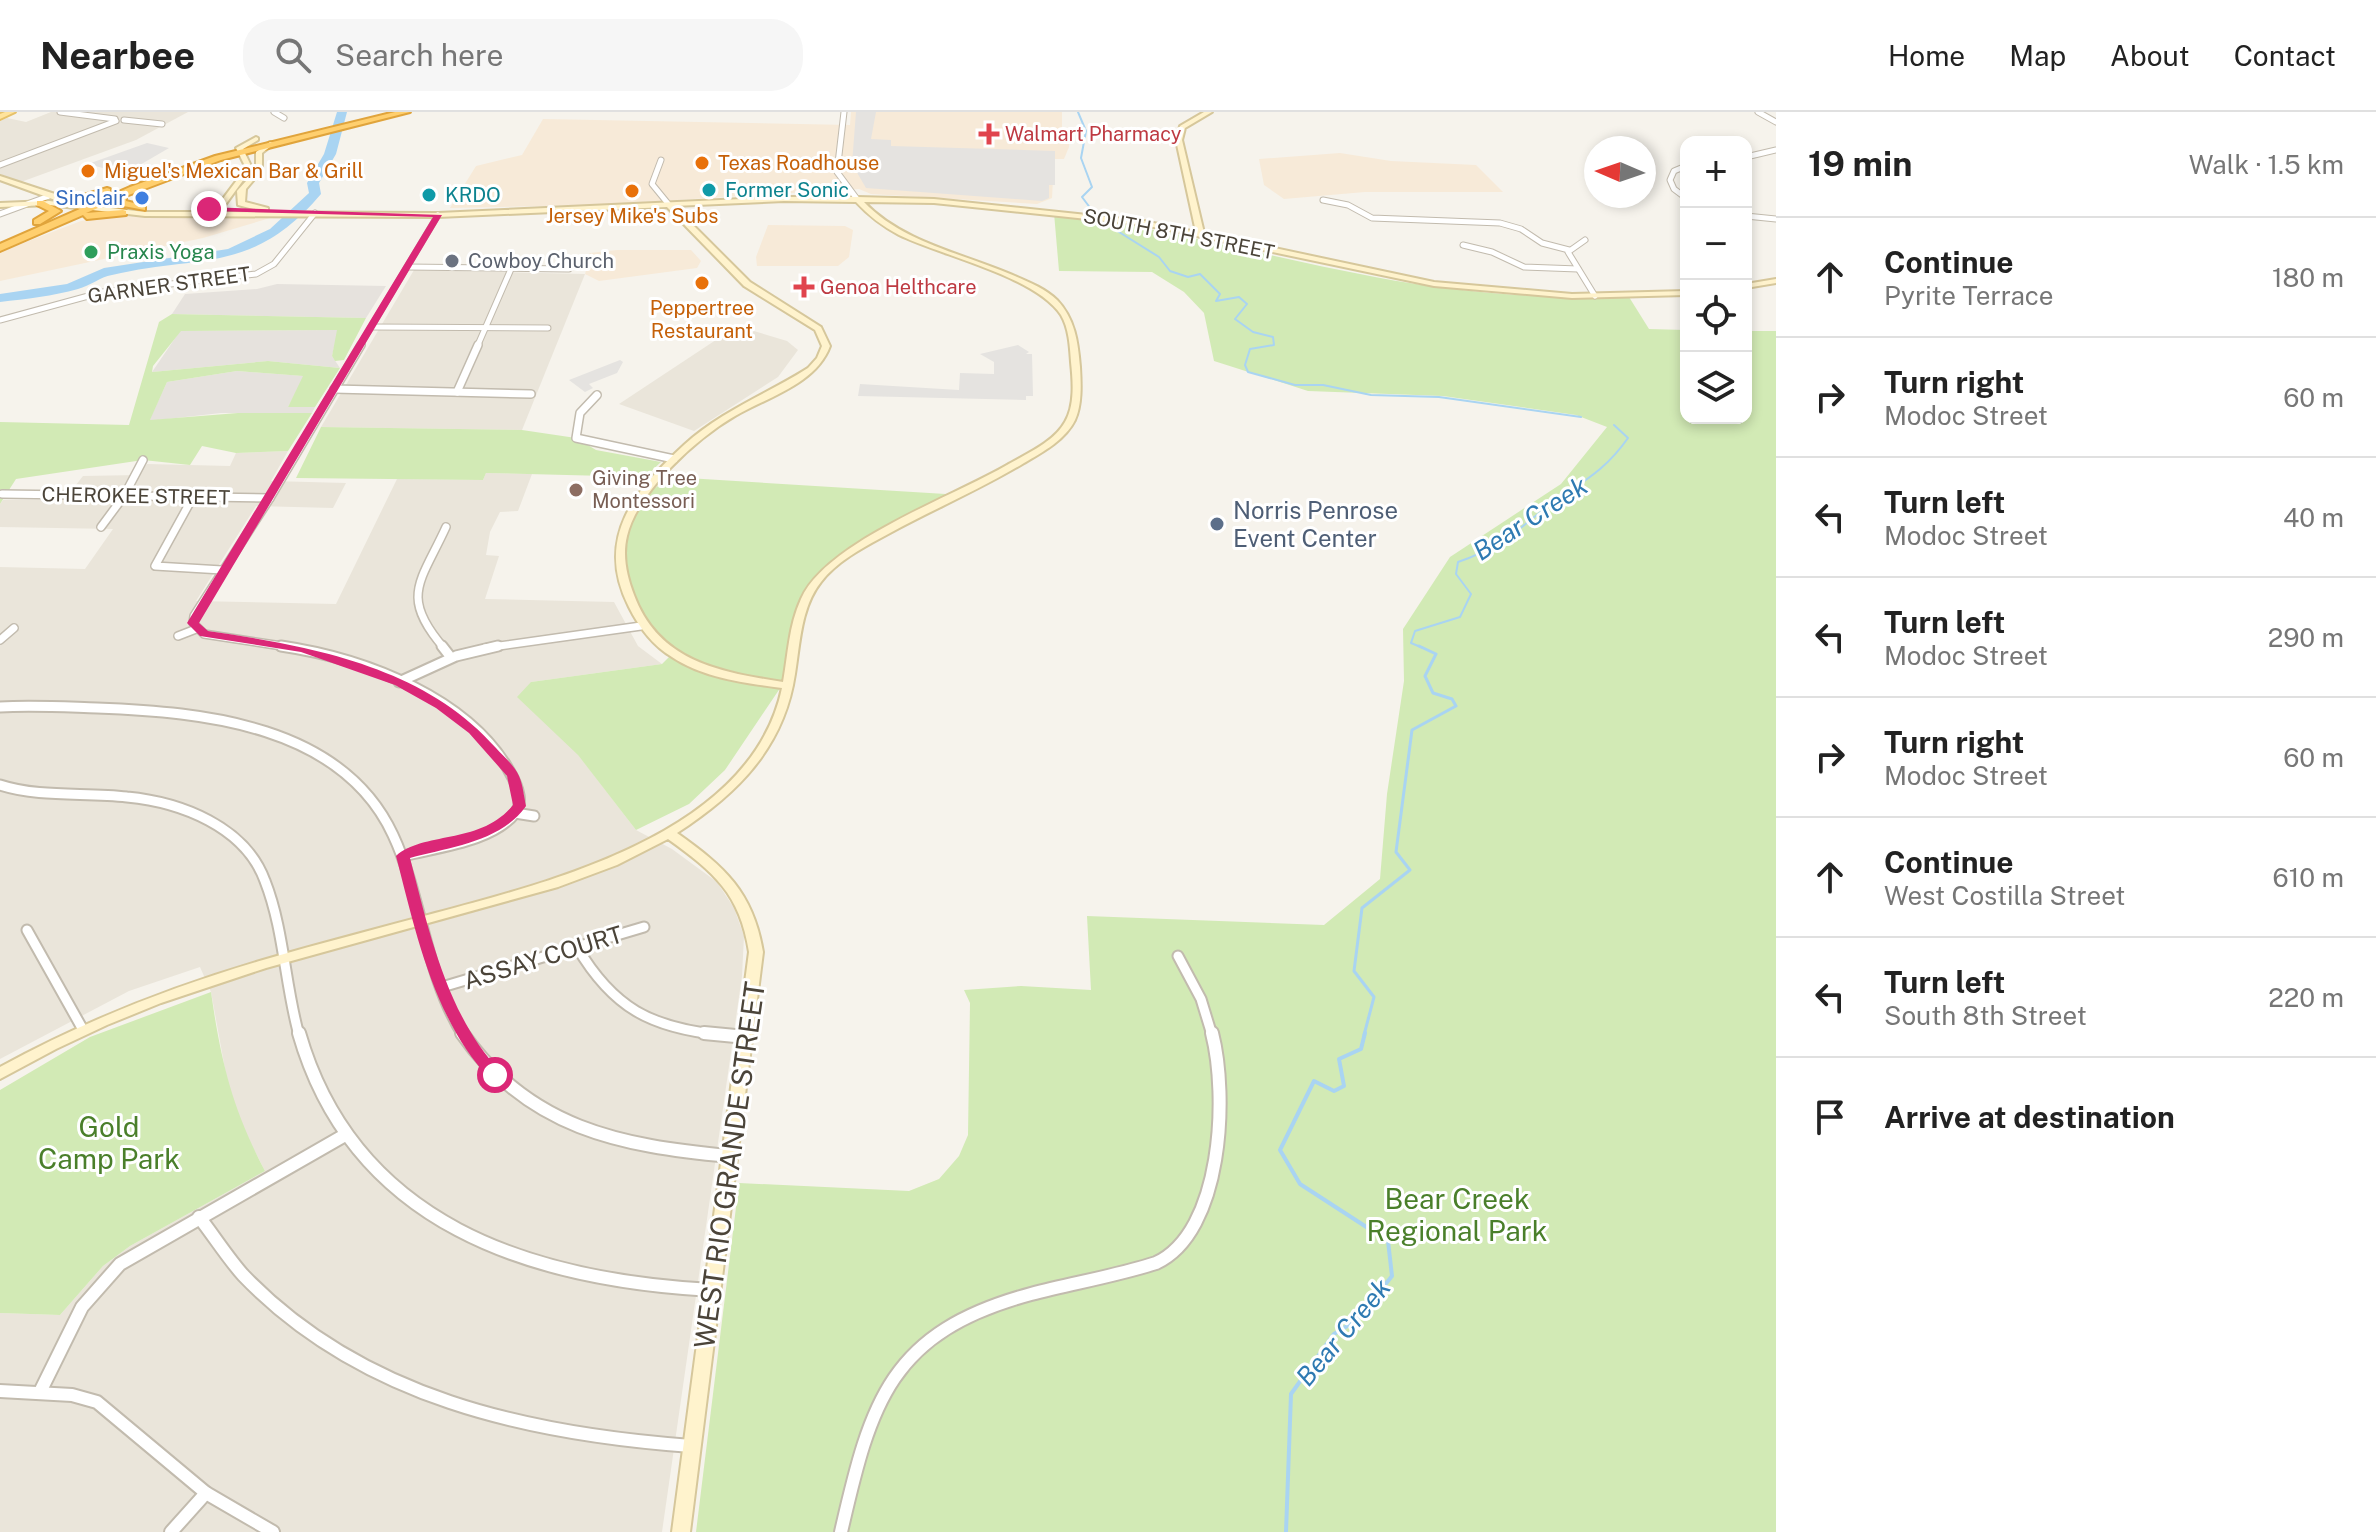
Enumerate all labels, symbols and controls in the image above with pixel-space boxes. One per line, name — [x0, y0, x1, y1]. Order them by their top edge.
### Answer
search box — [243, 19, 803, 91]
text: Nearbee — [40, 33, 195, 78]
icon: search — [271, 33, 315, 77]
text: Search here — [335, 37, 504, 73]
text: Home — [1888, 39, 1965, 72]
text: Map — [2009, 39, 2066, 72]
text: About — [2110, 39, 2190, 72]
text: Contact — [2234, 39, 2336, 72]
place label: Walmart Pharmacy — [1005, 122, 1182, 146]
marker: Walmart Pharmacy — [980, 125, 998, 143]
north arrow — [1584, 136, 1656, 208]
map controls — [1680, 136, 1752, 424]
button: + — [1680, 136, 1752, 208]
text: 19 min — [1808, 144, 1912, 184]
text: Walk · 1.5 km — [2189, 149, 2344, 180]
place label: Texas Roadhouse — [718, 151, 879, 175]
marker: Texas Roadhouse — [693, 154, 711, 172]
place label: Miguel's Mexican Bar & Grill — [104, 159, 363, 183]
marker: Miguel's Mexican Bar & Grill — [79, 162, 97, 180]
place label: Former Sonic — [725, 178, 849, 202]
marker: Former Sonic — [700, 181, 718, 199]
marker: Jersey Mike's Subs — [623, 182, 641, 200]
place label: KRDO — [445, 183, 501, 207]
place label: Sinclair — [55, 186, 126, 210]
marker: KRDO — [420, 186, 438, 204]
marker: Sinclair — [133, 189, 151, 207]
route end — [191, 191, 227, 227]
place label: Jersey Mike's Subs — [546, 204, 718, 228]
street label: SOUTH 8TH STREET — [1081, 204, 1277, 264]
button: − — [1680, 208, 1752, 280]
place label: Praxis Yoga — [107, 240, 215, 264]
marker: Praxis Yoga — [82, 243, 100, 261]
text: Continue — [1884, 244, 2014, 280]
place label: Cowboy Church — [468, 249, 614, 273]
marker: Cowboy Church — [443, 252, 461, 270]
icon: ahead — [1808, 255, 1852, 299]
street label: GARNER STREET — [86, 262, 252, 308]
text: 180 m — [2272, 262, 2344, 293]
marker: Peppertree Restaurant — [693, 274, 711, 292]
place label: Genoa Helthcare — [820, 275, 977, 299]
marker: Genoa Helthcare — [795, 278, 813, 296]
button: locate — [1680, 280, 1752, 352]
text: Pyrite Terrace — [1884, 280, 2054, 311]
place label: Peppertree Restaurant — [650, 296, 754, 343]
button: layers — [1680, 352, 1752, 424]
text: Turn right — [1884, 364, 2024, 400]
icon: right — [1808, 375, 1852, 419]
text: 60 m — [2283, 382, 2344, 413]
text: Modoc Street — [1884, 400, 2048, 431]
place label: Giving Tree Montessori — [592, 466, 697, 513]
water label: Bear Creek — [1467, 470, 1593, 566]
marker: Giving Tree Montessori — [567, 481, 585, 499]
street label: CHEROKEE STREET — [41, 482, 231, 510]
text: Turn left — [1884, 484, 2005, 520]
icon: left — [1808, 495, 1852, 539]
place label: Norris Penrose Event Center — [1233, 496, 1398, 552]
text: 40 m — [2283, 502, 2344, 533]
marker: Norris Penrose Event Center — [1208, 515, 1226, 533]
text: Modoc Street — [1884, 520, 2048, 551]
text: Turn left — [1884, 604, 2005, 640]
icon: left — [1808, 615, 1852, 659]
text: 290 m — [2268, 622, 2344, 653]
text: Modoc Street — [1884, 640, 2048, 671]
text: Turn right — [1884, 724, 2024, 760]
icon: right — [1808, 735, 1852, 779]
text: 60 m — [2283, 742, 2344, 773]
text: Modoc Street — [1884, 760, 2048, 791]
text: Continue — [1884, 844, 2014, 880]
icon: ahead — [1808, 855, 1852, 899]
text: 610 m — [2273, 862, 2344, 893]
text: West Costilla Street — [1884, 880, 2125, 911]
street label: ASSAY COURT — [460, 920, 626, 994]
text: Turn left — [1884, 964, 2005, 1000]
icon: left — [1808, 975, 1852, 1019]
street label: WEST RIO GRANDE STREET — [687, 979, 771, 1351]
text: 220 m — [2268, 982, 2344, 1013]
text: South 8th Street — [1884, 1000, 2087, 1031]
route start — [477, 1057, 513, 1093]
icon: arrive — [1808, 1095, 1852, 1139]
text: Arrive at destination — [1884, 1099, 2175, 1135]
park label: Gold Camp Park — [38, 1110, 180, 1175]
park label: Bear Creek Regional Park — [1366, 1182, 1548, 1247]
water label: Bear Creek — [1289, 1272, 1397, 1392]

